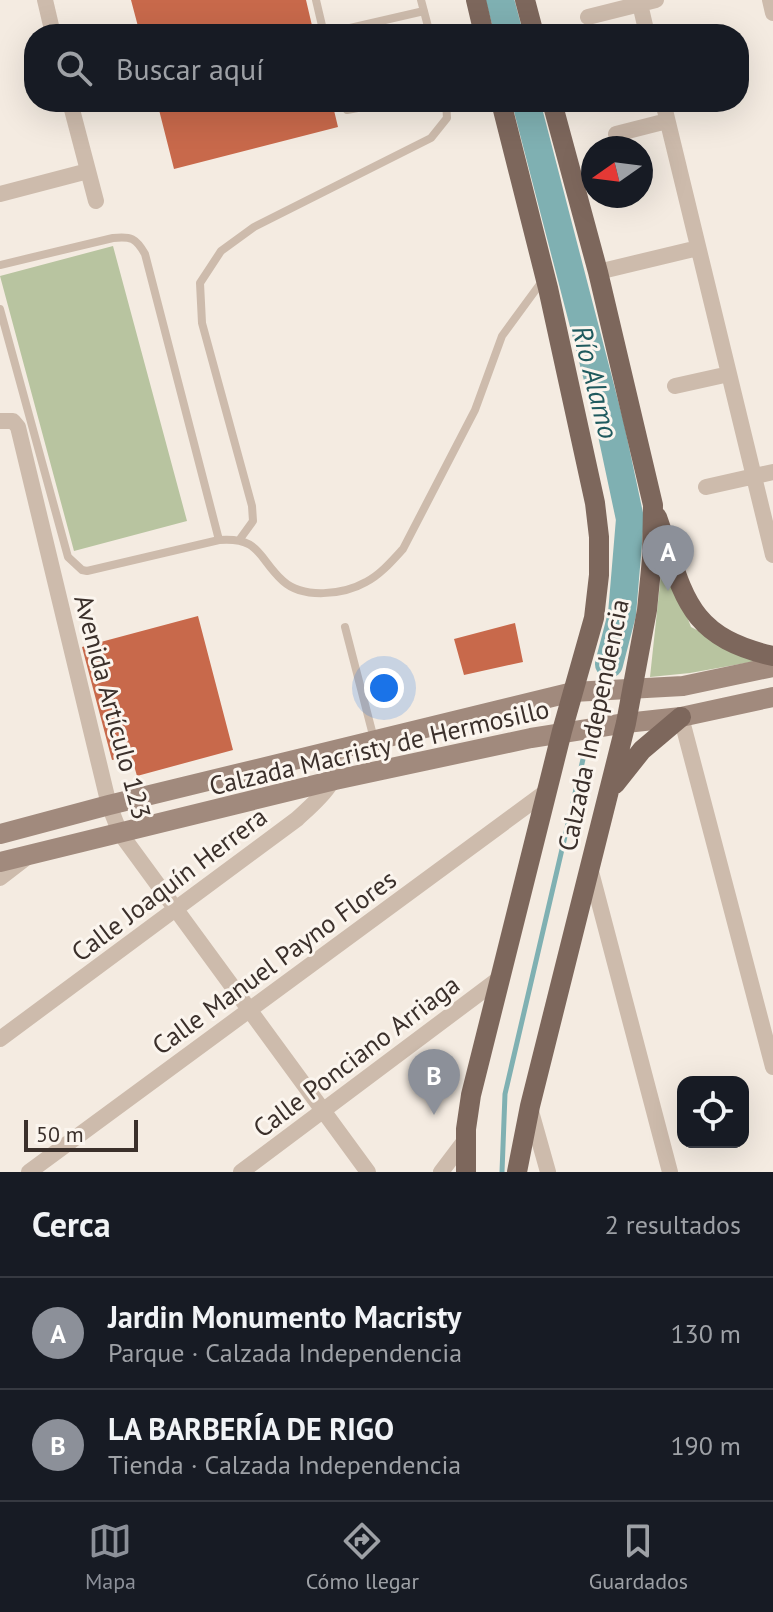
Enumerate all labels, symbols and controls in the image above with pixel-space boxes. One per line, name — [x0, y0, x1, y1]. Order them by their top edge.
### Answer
search box — [24, 24, 749, 112]
icon: search — [52, 46, 96, 90]
text: Buscar aquí — [116, 49, 264, 88]
north arrow — [581, 136, 653, 208]
water label: Río Alamo — [564, 322, 628, 442]
pin: A — [642, 525, 694, 591]
street label: Avenida Artículo 123 — [67, 591, 159, 823]
street label: Calzada Independencia — [550, 596, 636, 854]
your location — [364, 668, 404, 708]
street label: Calzada Macristy de Hermosillo — [206, 692, 552, 802]
street label: Calle Joaquín Herrera — [65, 800, 273, 968]
street label: Calle Manuel Payno Flores — [145, 862, 403, 1062]
street label: Calle Ponciano Arriaga — [246, 968, 466, 1144]
pin: B — [408, 1049, 460, 1115]
map controls — [677, 1076, 749, 1148]
button: locate — [677, 1076, 749, 1148]
scale bar — [24, 1116, 138, 1152]
text: 50 m — [36, 1120, 84, 1148]
text: Cerca — [32, 1202, 111, 1246]
text: 2 resultados — [605, 1208, 741, 1241]
text: Jardin Monumento Macristy — [108, 1297, 461, 1336]
text: A — [50, 1317, 66, 1350]
text: 130 m — [670, 1317, 741, 1350]
text: Parque · Calzada Independencia — [108, 1336, 462, 1369]
text: LA BARBERÍA DE RIGO — [108, 1409, 394, 1448]
text: B — [50, 1429, 66, 1462]
text: 190 m — [670, 1429, 741, 1462]
text: Tienda · Calzada Independencia — [108, 1448, 461, 1481]
tab: Mapa — [85, 1519, 136, 1595]
tab: Cómo llegar — [306, 1519, 419, 1595]
tab: Guardados — [589, 1519, 688, 1595]

